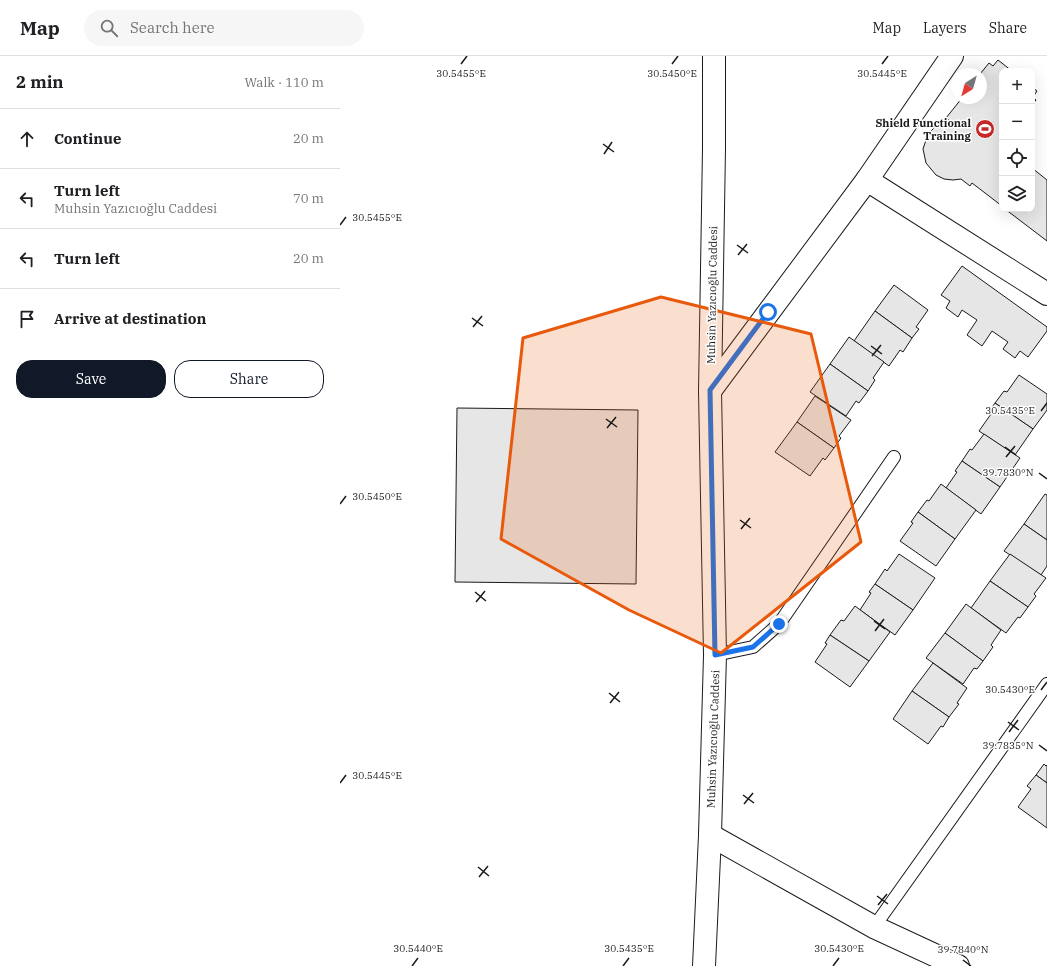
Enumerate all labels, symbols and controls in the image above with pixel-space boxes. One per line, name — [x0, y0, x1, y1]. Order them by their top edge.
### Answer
search box — [84, 10, 364, 46]
text: Map — [20, 16, 60, 40]
icon: search — [98, 17, 120, 39]
text: Search here — [130, 18, 214, 37]
text: Map — [873, 19, 901, 37]
text: Layers — [923, 19, 967, 37]
text: Share — [989, 19, 1027, 37]
text: 30.5455°E — [436, 67, 486, 80]
text: 30.5450°E — [647, 67, 697, 80]
text: 30.5445°E — [857, 67, 907, 80]
north arrow — [951, 68, 987, 104]
map controls — [999, 68, 1035, 212]
button: + — [999, 68, 1035, 104]
text: 2 min — [16, 71, 64, 93]
text: Walk · 110 m — [245, 74, 324, 91]
button: − — [999, 104, 1035, 140]
place label: Shield Functional Training — [875, 116, 972, 143]
sports icon: Shield Functional Training — [974, 118, 996, 140]
icon: ahead — [16, 128, 38, 150]
text: Continue — [54, 129, 121, 148]
text: 20 m — [293, 130, 324, 147]
button: locate — [999, 140, 1035, 176]
button: layers — [999, 176, 1035, 212]
text: Turn left — [54, 181, 120, 200]
icon: left — [16, 188, 38, 210]
text: 70 m — [293, 190, 324, 207]
text: Muhsin Yazıcıoğlu Caddesi — [54, 200, 217, 217]
text: 30.5455°E — [352, 211, 402, 224]
street label: Muhsin Yazıcıoğlu Caddesi — [704, 225, 720, 364]
icon: left — [16, 248, 38, 270]
text: Turn left — [54, 249, 120, 268]
text: 20 m — [293, 250, 324, 267]
route start — [759, 303, 777, 321]
icon: arrive — [16, 308, 38, 330]
text: Arrive at destination — [54, 309, 206, 328]
button: Save — [16, 360, 166, 398]
button: Share — [174, 360, 324, 398]
text: 30.5435°E — [985, 404, 1035, 417]
text: 39.7830°N — [982, 466, 1034, 479]
text: 30.5450°E — [352, 490, 402, 503]
route end — [770, 615, 788, 633]
street label: Muhsin Yazıcıoğlu Caddesi — [704, 669, 722, 808]
text: 30.5430°E — [985, 683, 1035, 696]
text: 39.7835°N — [982, 739, 1034, 752]
text: 30.5445°E — [352, 769, 402, 782]
text: 30.5440°E — [393, 942, 443, 955]
text: 30.5435°E — [604, 942, 654, 955]
text: 30.5430°E — [814, 942, 864, 955]
text: 39.7840°N — [937, 943, 989, 956]

